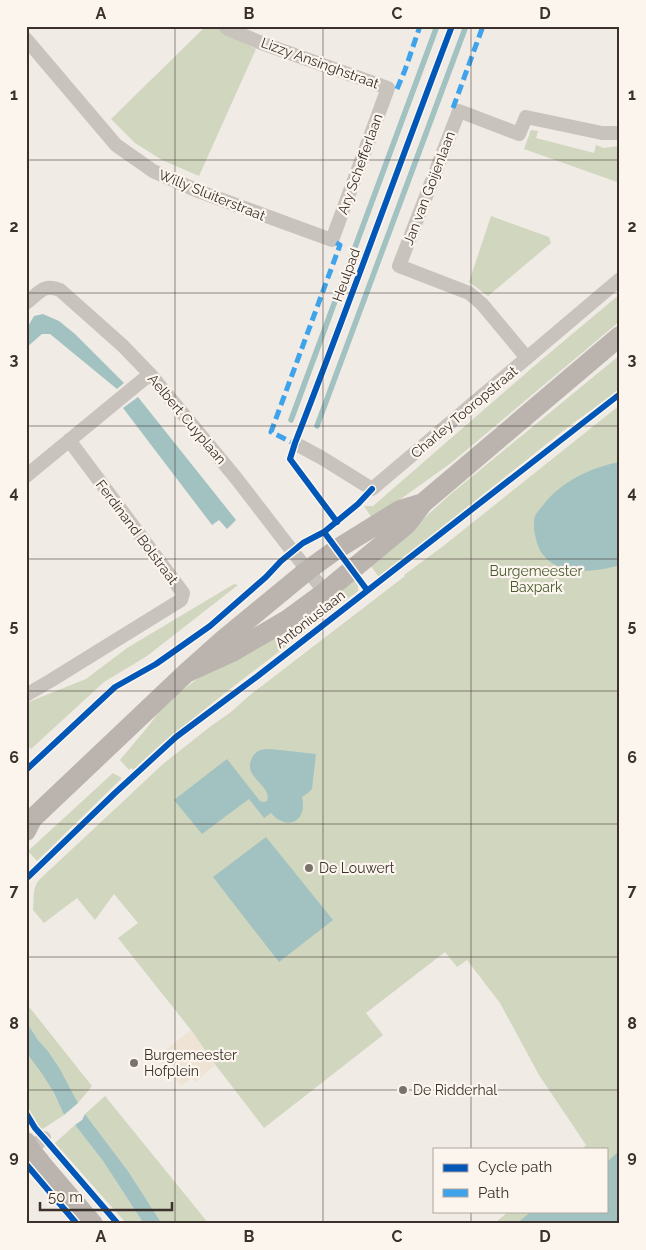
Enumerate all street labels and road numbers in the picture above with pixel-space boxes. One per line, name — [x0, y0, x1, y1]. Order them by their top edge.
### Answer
street label: Lizzy Ansinghstraat — [259, 34, 381, 92]
street label: Ary Schefferlaan — [334, 111, 386, 217]
street label: Jan van Goijenlaan — [400, 129, 458, 247]
street label: Willy Sluiterstraat — [156, 166, 268, 224]
street label: Heulpad — [329, 246, 363, 304]
street label: Charley Tooropstraat — [408, 363, 521, 461]
street label: Aelbert Cuyplaan — [145, 371, 229, 467]
street label: Ferdinand Bolstraat — [93, 477, 182, 588]
street label: Antoniuslaan — [272, 587, 348, 651]

